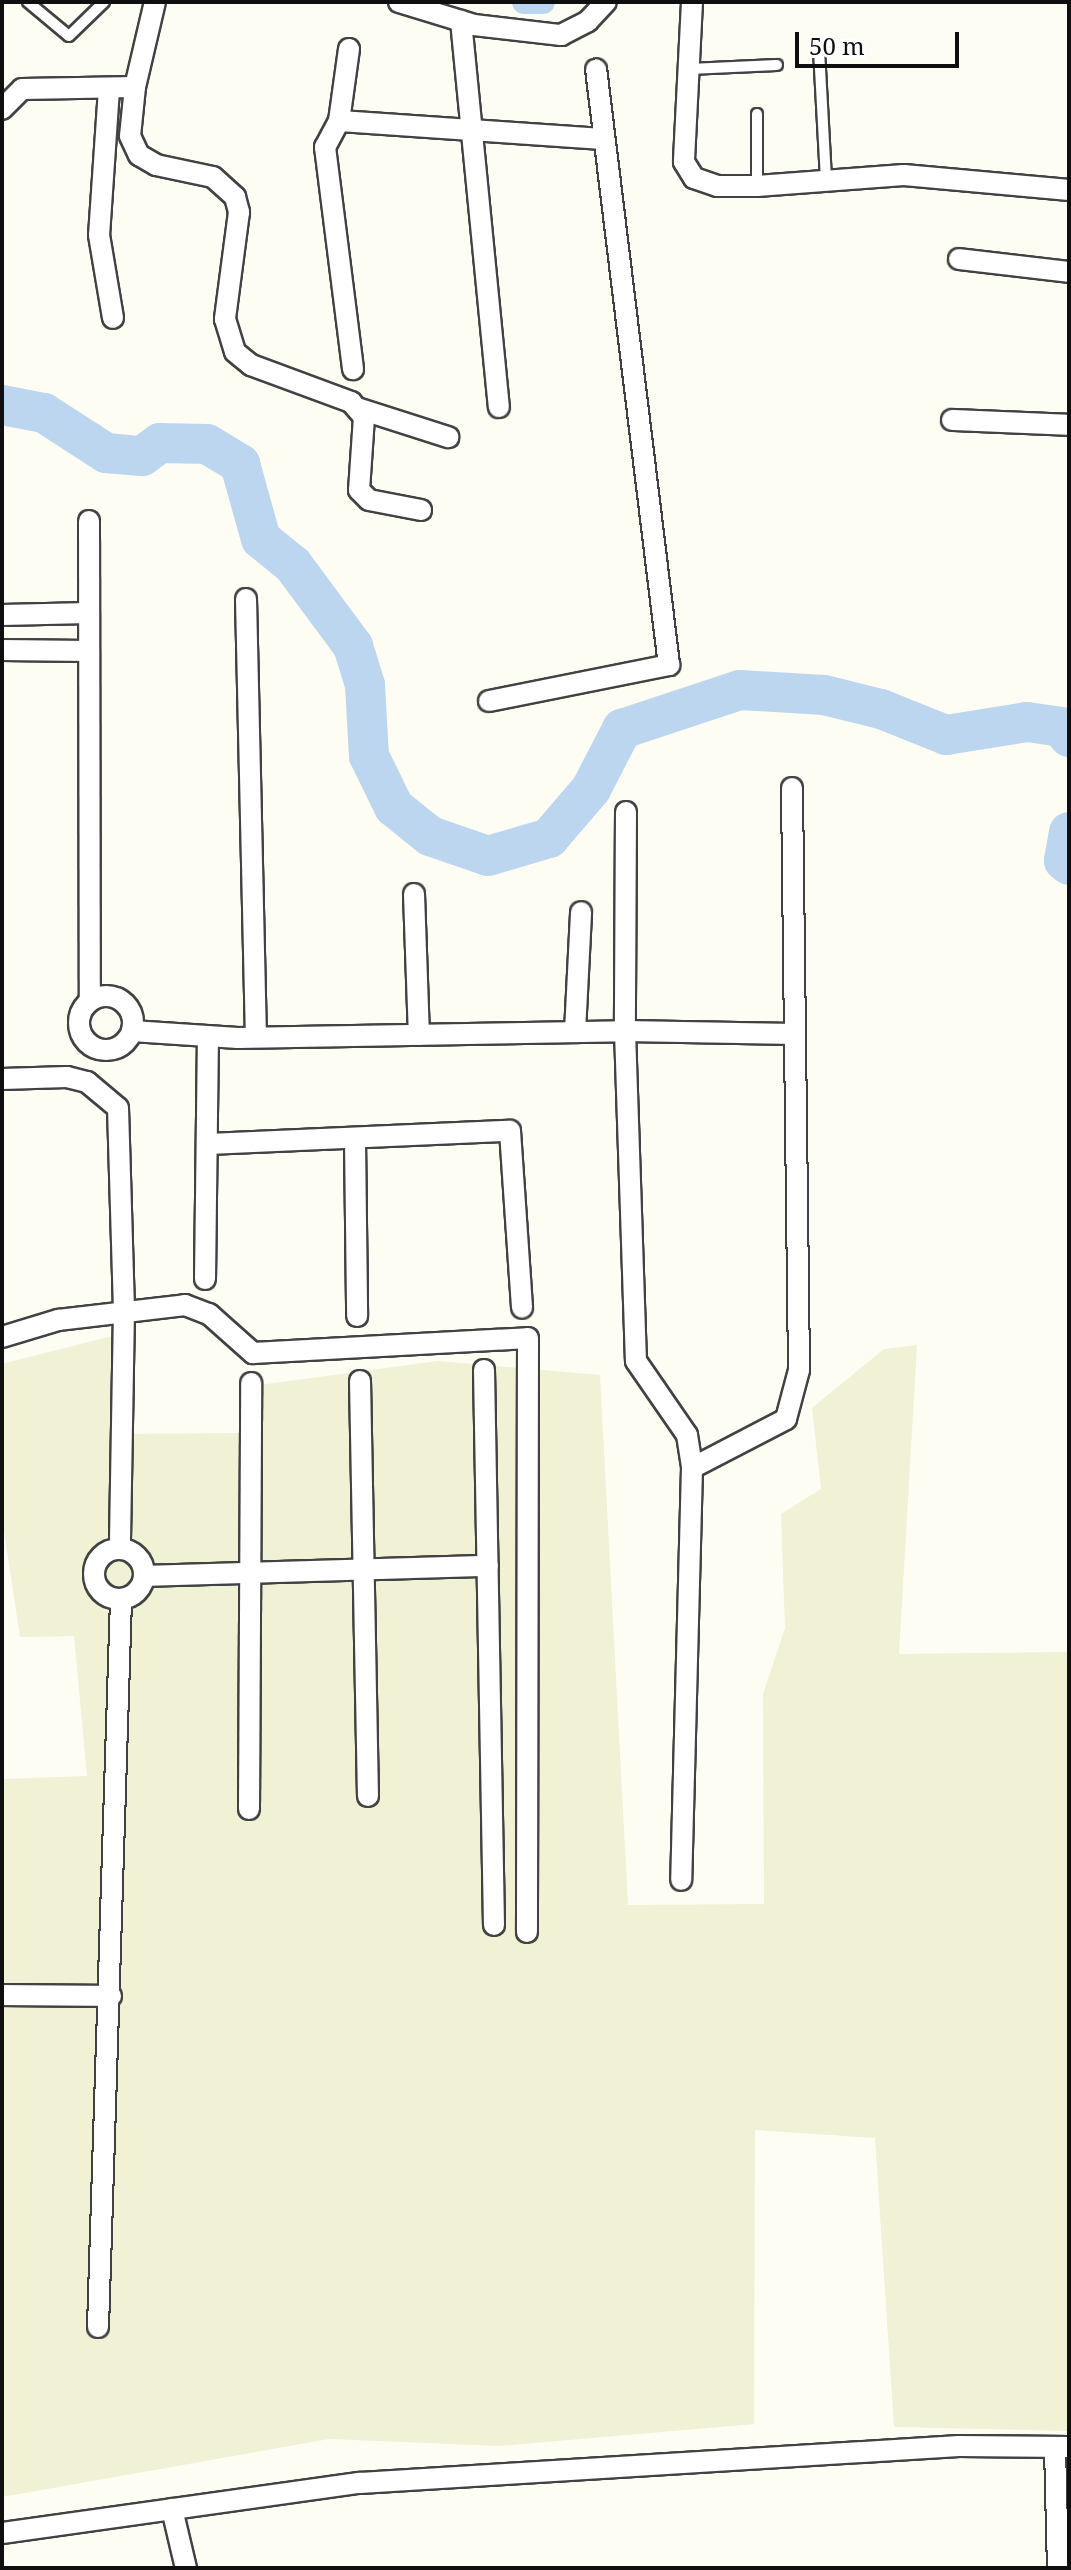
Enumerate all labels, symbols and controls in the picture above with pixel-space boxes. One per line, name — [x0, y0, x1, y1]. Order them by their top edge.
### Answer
scale bar — [799, 16, 963, 66]
text: 50 m — [809, 29, 865, 62]

